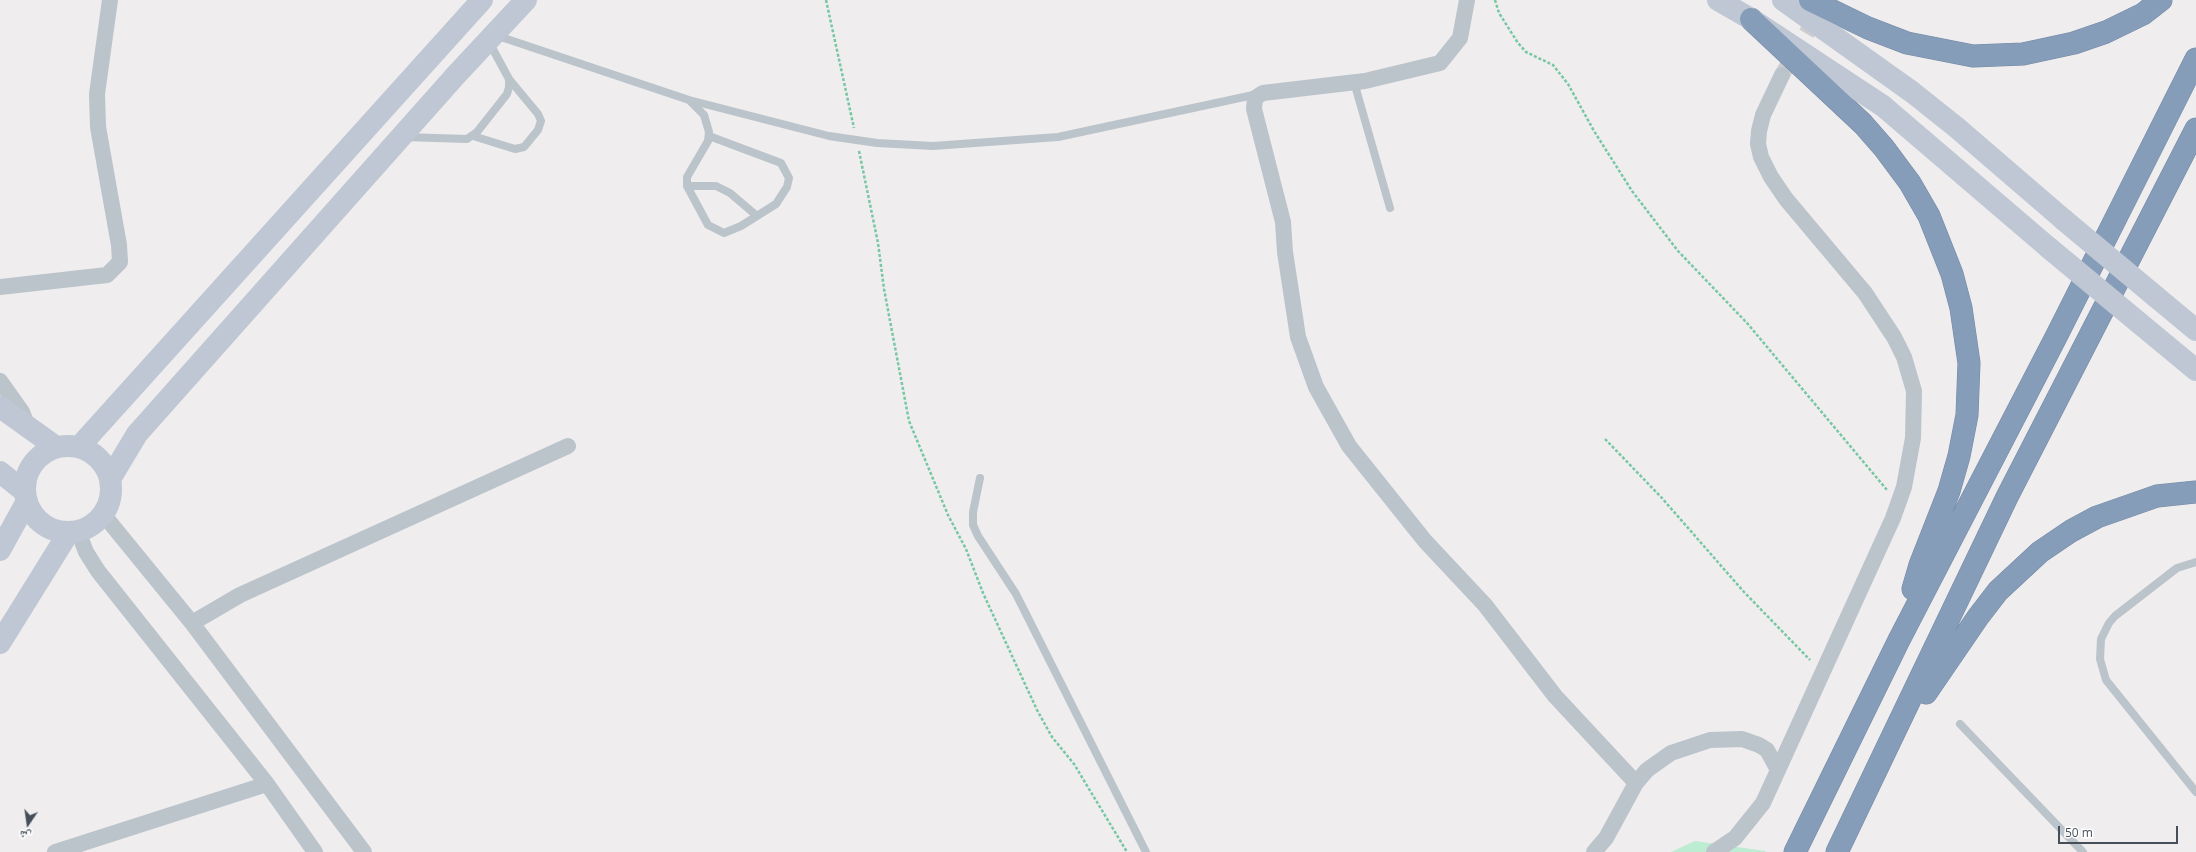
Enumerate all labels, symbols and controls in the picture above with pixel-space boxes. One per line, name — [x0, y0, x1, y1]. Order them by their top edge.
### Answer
north arrow — [8, 804, 48, 844]
scale bar — [2060, 818, 2180, 844]
text: 50 m — [2065, 824, 2093, 841]
text: ش — [18, 828, 33, 845]

